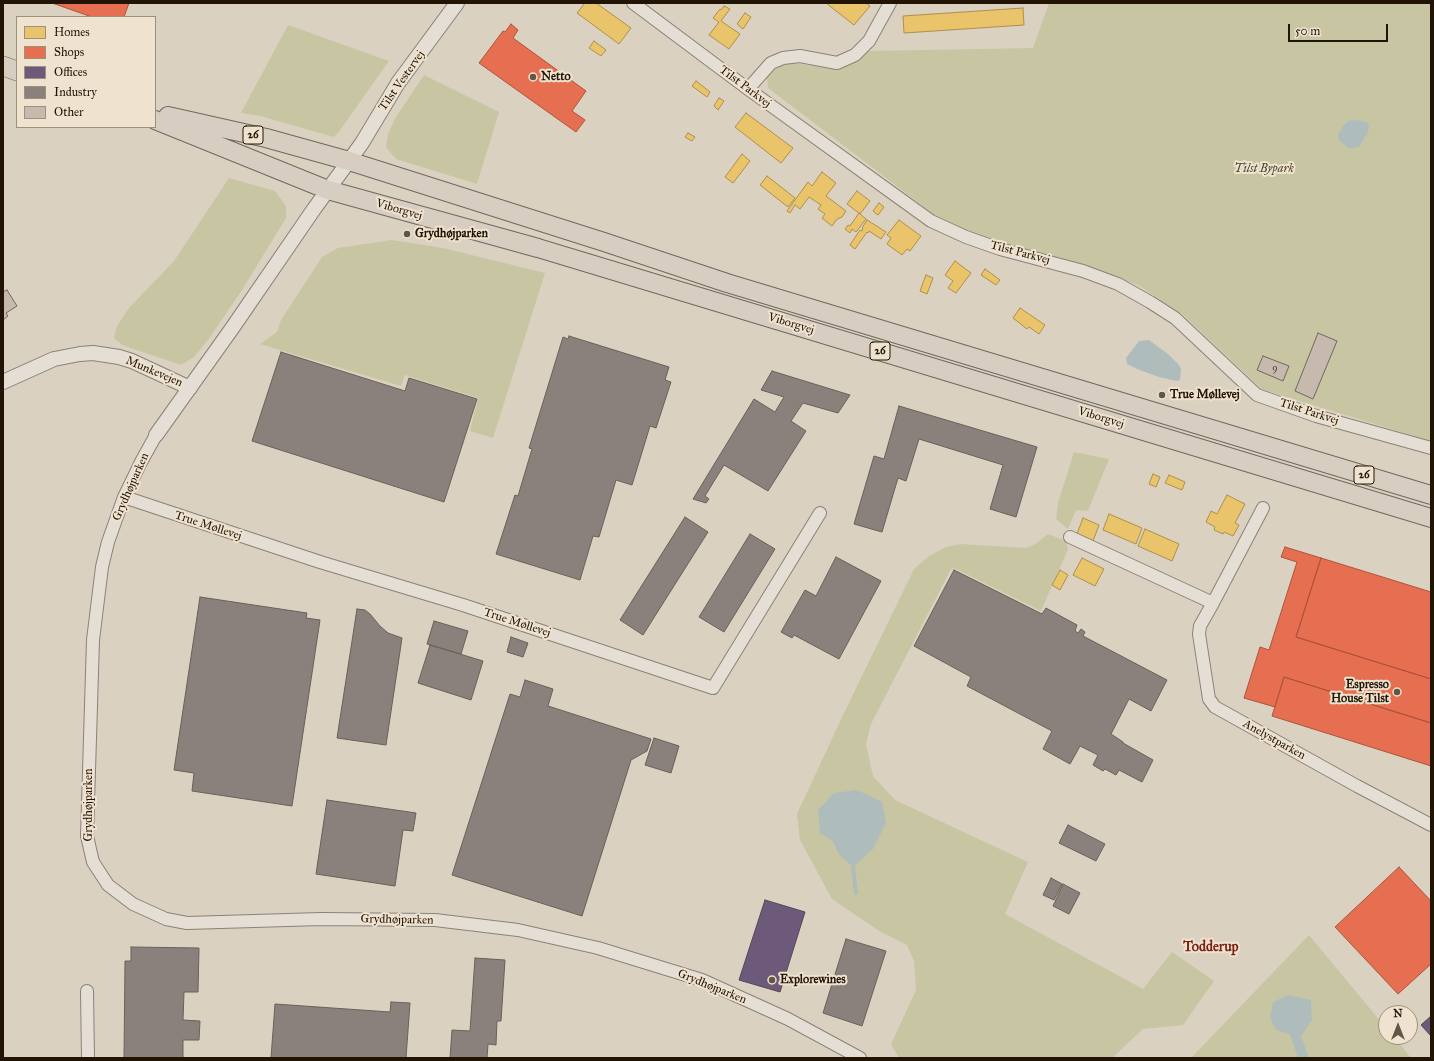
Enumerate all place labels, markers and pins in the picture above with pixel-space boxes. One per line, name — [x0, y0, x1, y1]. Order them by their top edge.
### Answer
place label: Netto — [541, 70, 571, 84]
marker: Netto — [528, 72, 538, 82]
place label: Grydhøjparken — [415, 227, 488, 241]
marker: Grydhøjparken — [402, 229, 412, 239]
place label: True Møllevej — [1170, 388, 1240, 402]
marker: True Møllevej — [1157, 390, 1167, 400]
place label: Espresso House Tilst — [1331, 678, 1389, 706]
marker: Espresso House Tilst — [1392, 687, 1402, 697]
place label: Explorewines — [780, 973, 846, 987]
marker: Explorewines — [767, 975, 777, 985]

